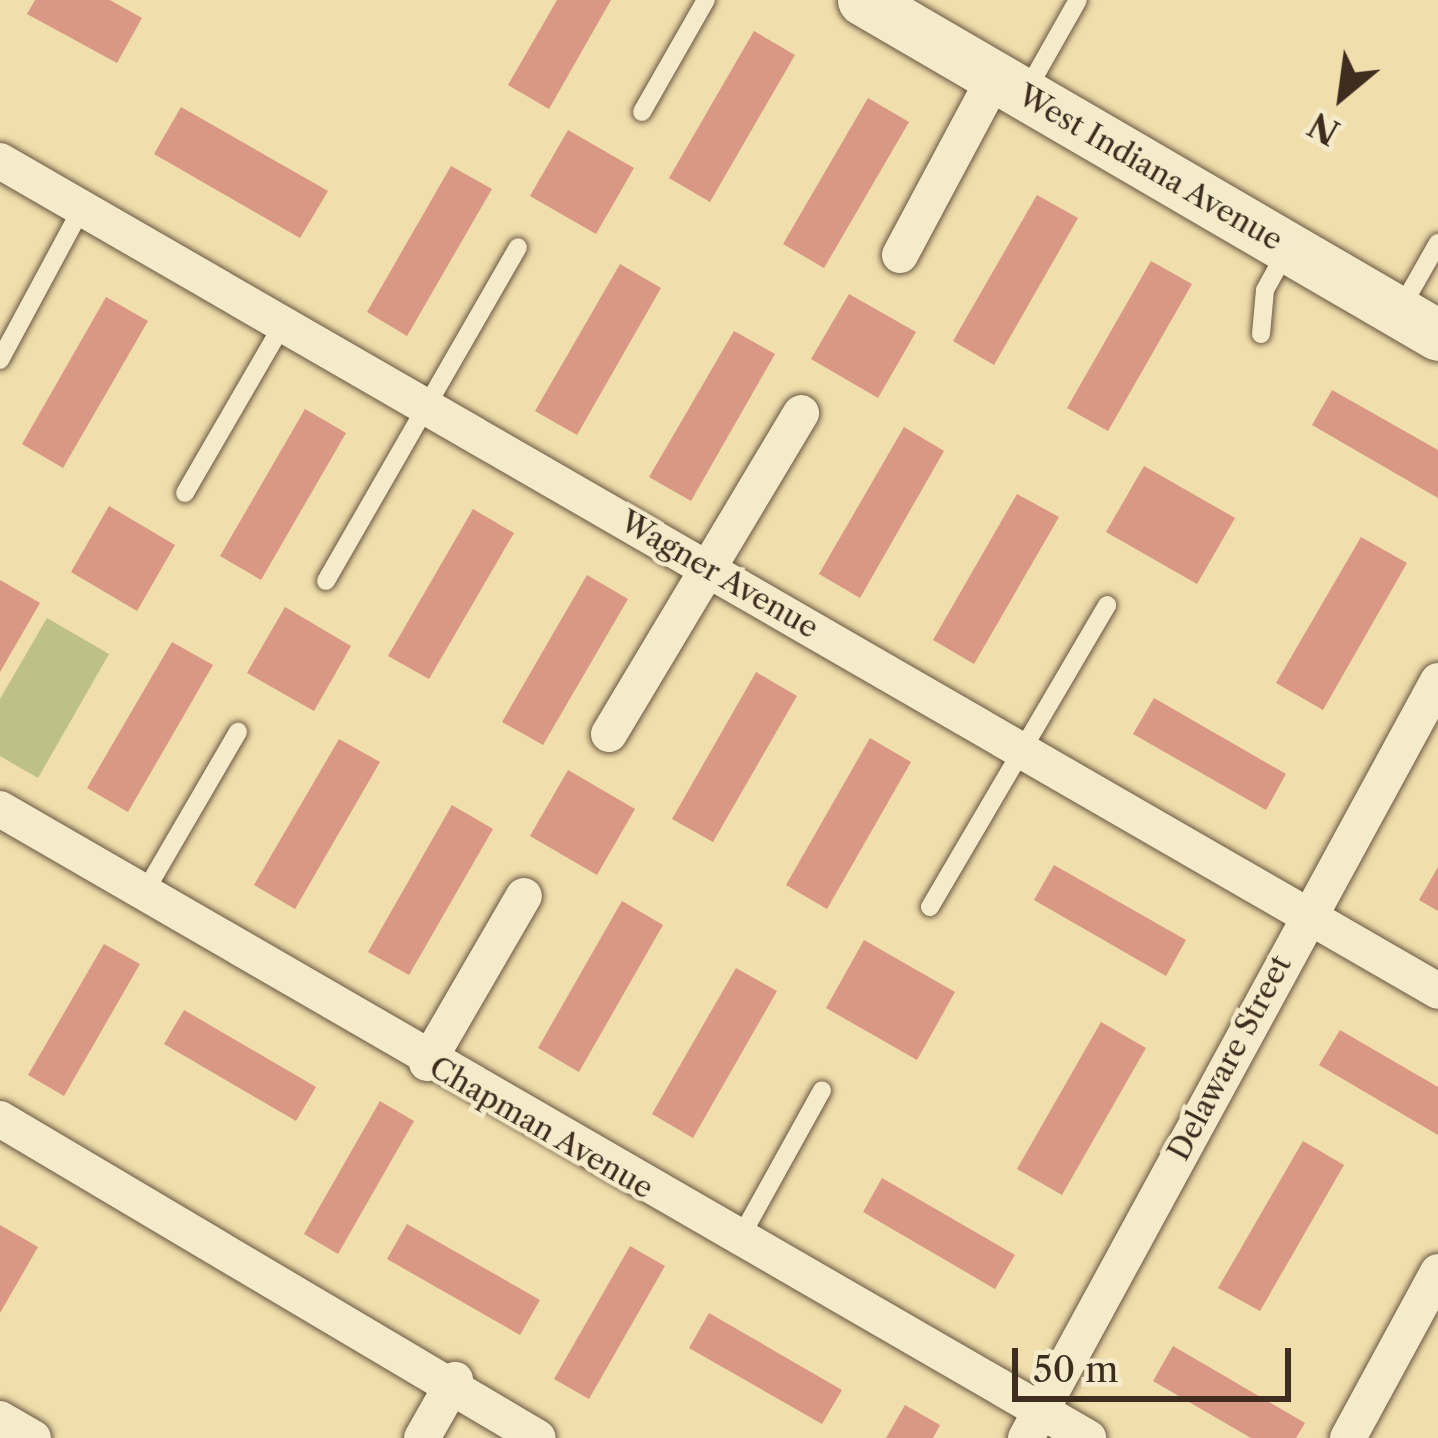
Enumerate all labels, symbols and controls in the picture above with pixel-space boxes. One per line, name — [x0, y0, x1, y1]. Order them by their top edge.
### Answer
north arrow — [1282, 36, 1402, 156]
street label: West Indiana Avenue — [1011, 77, 1289, 259]
text: N — [1302, 103, 1347, 153]
street label: Wagner Avenue — [613, 503, 825, 647]
street label: Delaware Street — [1161, 949, 1299, 1167]
street label: Chapman Avenue — [422, 1049, 660, 1207]
scale bar — [1018, 1324, 1297, 1398]
text: 50 m — [1033, 1347, 1118, 1391]

